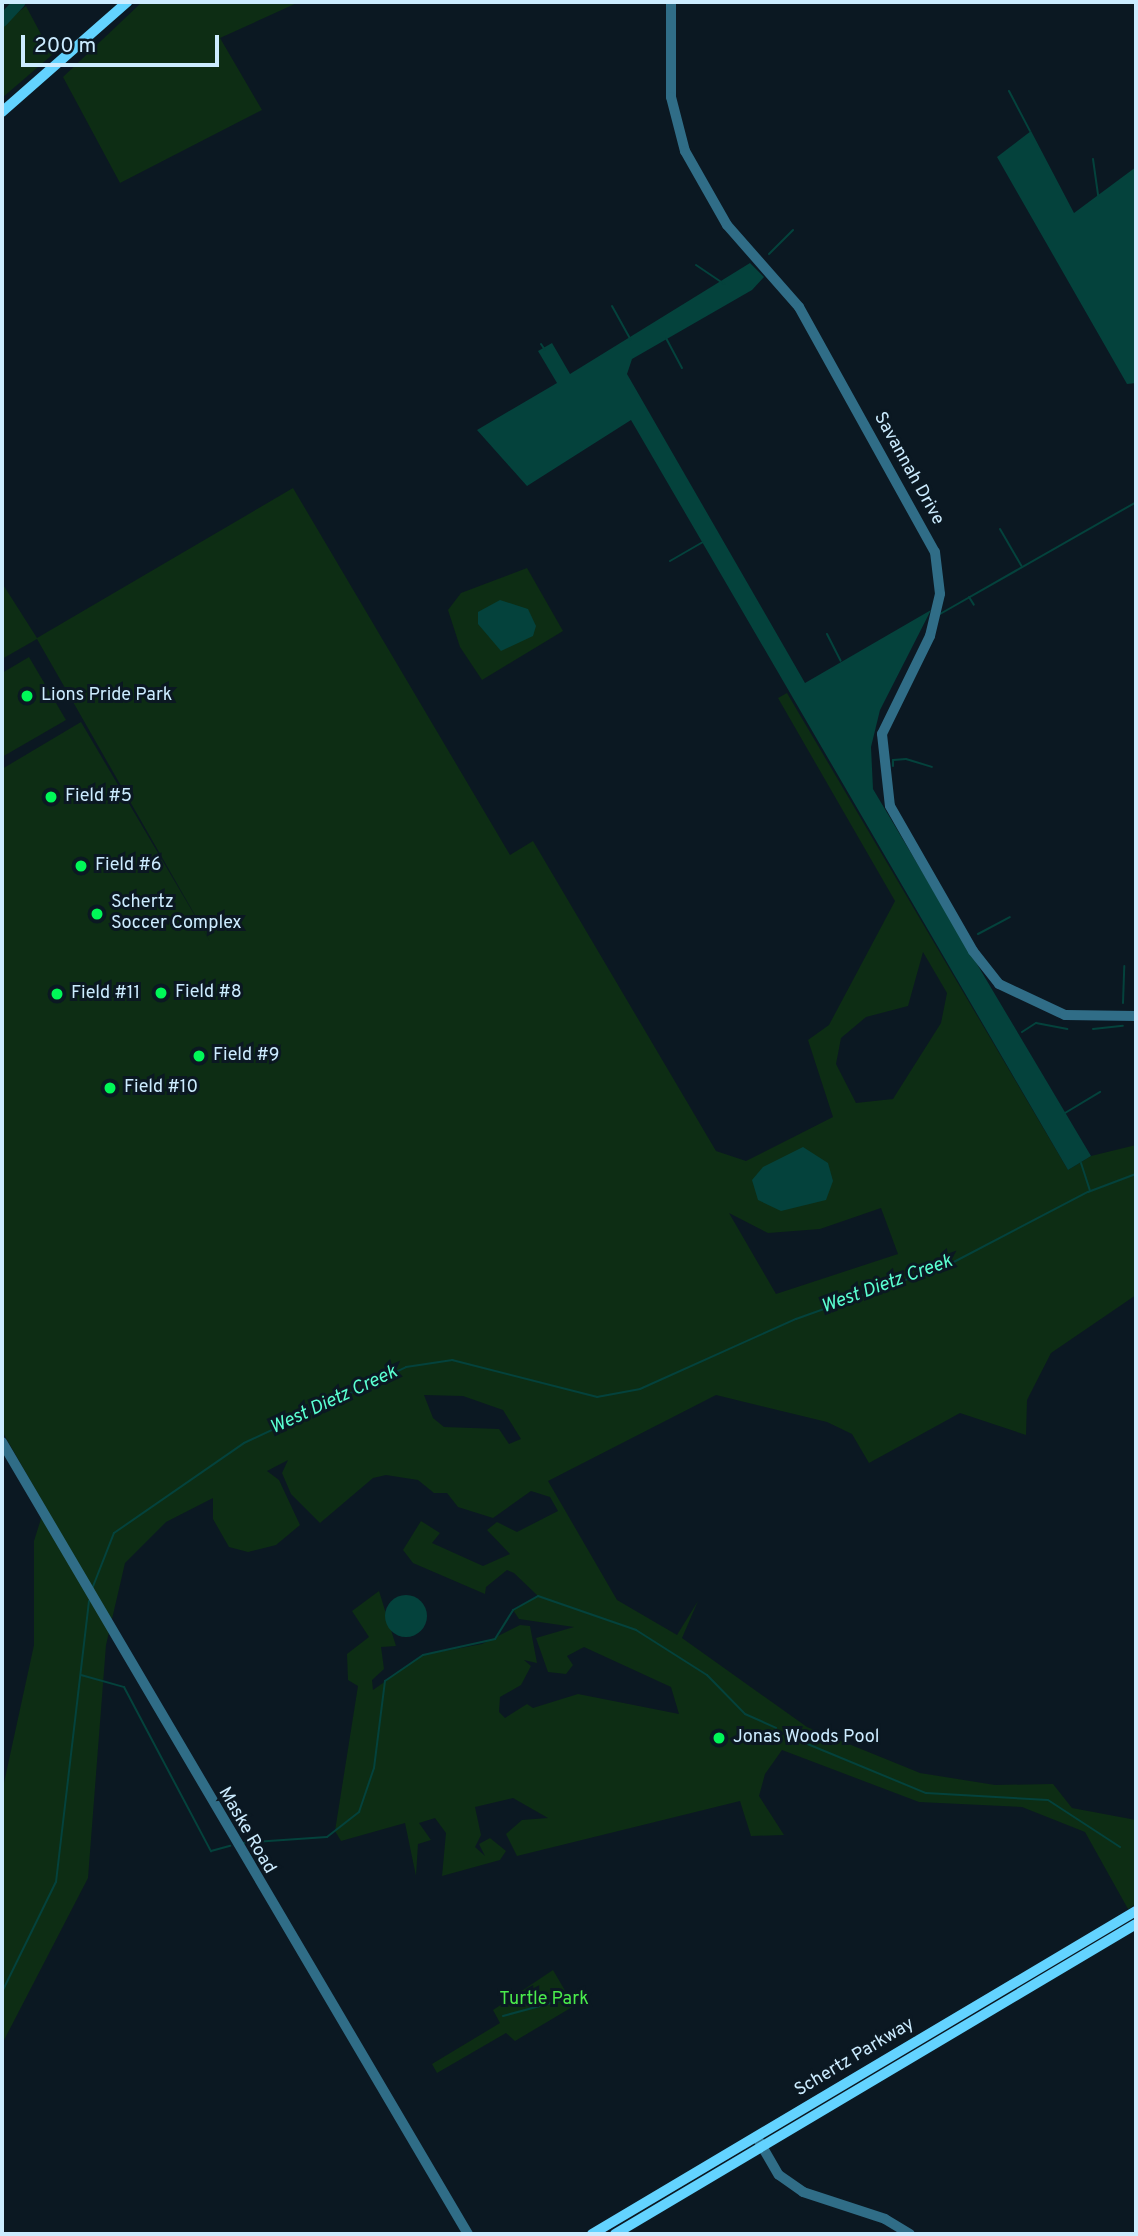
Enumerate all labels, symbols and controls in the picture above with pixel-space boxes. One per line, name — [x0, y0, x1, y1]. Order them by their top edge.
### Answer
scale bar — [24, 21, 222, 65]
text: 200 m — [34, 33, 96, 60]
street label: Savannah Drive — [868, 409, 948, 529]
place label: Lions Pride Park — [41, 685, 172, 707]
marker: Lions Pride Park — [19, 688, 35, 704]
place label: Field #5 — [65, 786, 132, 808]
marker: Field #5 — [43, 789, 59, 805]
place label: Field #6 — [95, 855, 161, 877]
marker: Field #6 — [73, 858, 89, 874]
place label: Schertz Soccer Complex — [111, 893, 242, 936]
marker: Schertz Soccer Complex — [89, 906, 105, 922]
place label: Field #8 — [175, 982, 242, 1004]
place label: Field #11 — [71, 983, 140, 1005]
marker: Field #8 — [153, 985, 169, 1001]
marker: Field #11 — [49, 986, 65, 1002]
place label: Field #9 — [213, 1045, 279, 1067]
marker: Field #9 — [191, 1048, 207, 1064]
place label: Field #10 — [124, 1077, 198, 1099]
marker: Field #10 — [102, 1080, 118, 1096]
water label: West Dietz Creek — [818, 1251, 956, 1319]
water label: West Dietz Creek — [267, 1362, 401, 1440]
place label: Jonas Woods Pool — [733, 1727, 880, 1749]
marker: Jonas Woods Pool — [711, 1730, 727, 1746]
street label: Maske Road — [213, 1784, 279, 1878]
park label: Turtle Park — [499, 1989, 589, 2011]
street label: Schertz Parkway — [791, 2014, 919, 2102]

